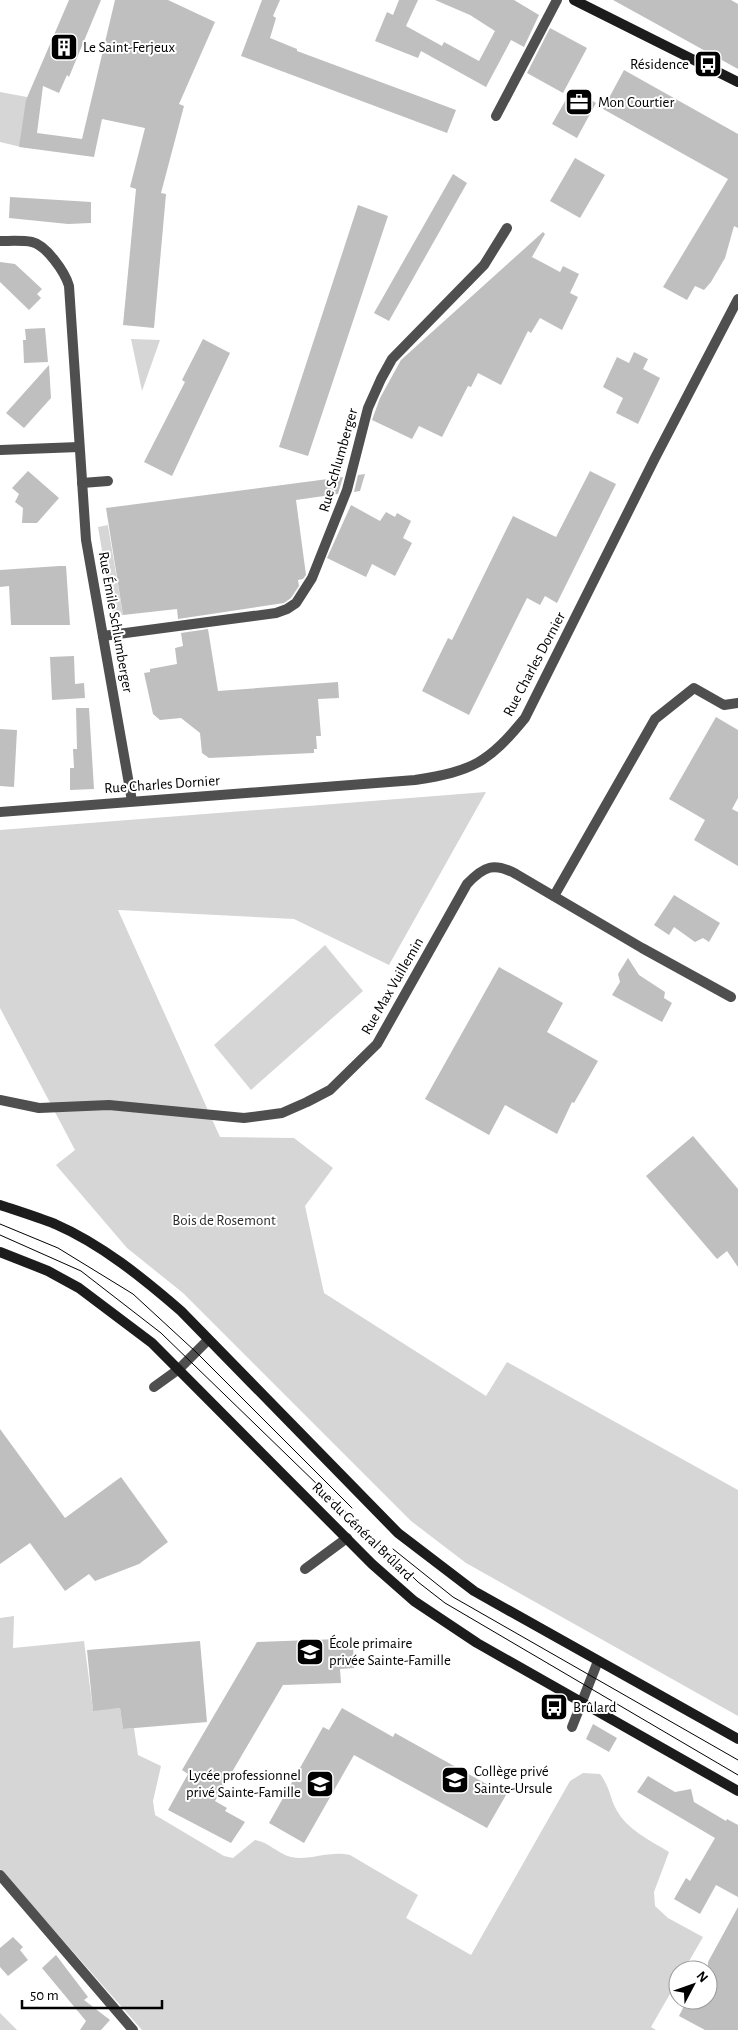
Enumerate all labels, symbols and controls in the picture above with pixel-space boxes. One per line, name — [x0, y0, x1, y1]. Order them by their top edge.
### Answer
building icon: Le Saint-Ferjeux — [49, 32, 79, 62]
place label: Le Saint-Ferjeux — [83, 40, 176, 55]
bus stop icon: Résidence — [693, 49, 723, 79]
place label: Résidence — [630, 57, 689, 72]
office icon: Mon Courtier — [564, 87, 594, 117]
place label: Mon Courtier — [598, 95, 675, 110]
street label: Rue Schlumberger — [317, 406, 360, 514]
street label: Rue Émile Schlumberger — [96, 550, 137, 694]
street label: Rue Charles Dornier — [501, 609, 568, 719]
street label: Rue Charles Dornier — [104, 773, 220, 796]
street label: Rue Max Vuillemin — [359, 935, 426, 1037]
park label: Bois de Rosemont — [172, 1213, 276, 1228]
street label: Rue du Général Brûlard — [309, 1479, 416, 1584]
place label: École primaire privée Sainte-Famille — [329, 1634, 451, 1668]
school or university icon: École primaire privée Sainte-Famille — [295, 1637, 325, 1667]
bus stop icon: Brûlard — [539, 1692, 569, 1722]
place label: Brûlard — [573, 1700, 617, 1715]
place label: Collège privé Sainte-Ursule — [474, 1764, 553, 1796]
school or university icon: Collège privé Sainte-Ursule — [440, 1765, 470, 1795]
place label: Lycée professionnel privé Sainte-Famille — [186, 1768, 301, 1800]
school or university icon: Lycée professionnel privé Sainte-Famille — [305, 1769, 335, 1799]
north arrow — [668, 1960, 718, 2010]
text: N — [694, 1969, 711, 1985]
scale bar — [22, 1978, 162, 2010]
text: 50 m — [30, 1988, 59, 2003]

